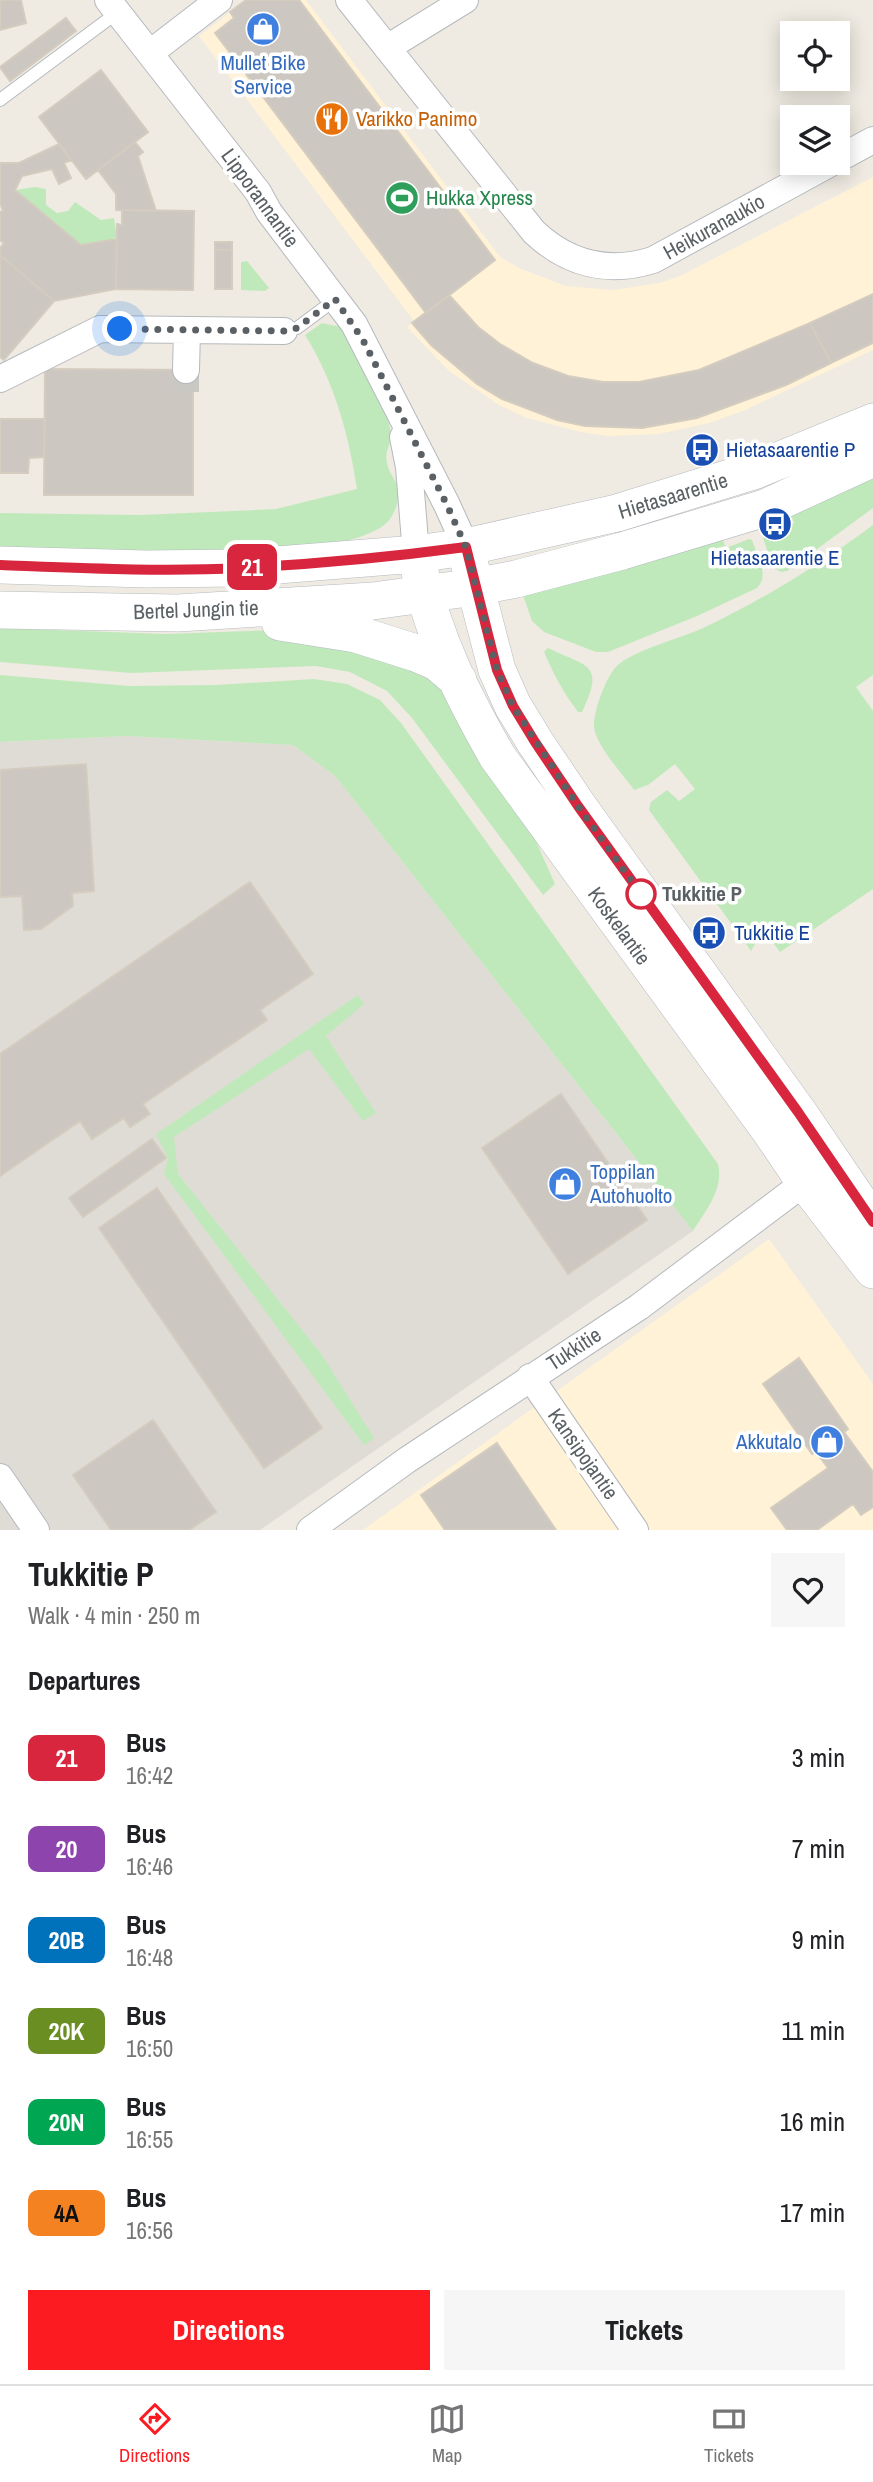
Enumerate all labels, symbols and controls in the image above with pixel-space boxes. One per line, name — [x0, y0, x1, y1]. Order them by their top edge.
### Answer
shop icon: Mullet Bike Service — [244, 10, 282, 48]
map controls — [780, 21, 850, 175]
button: locate — [780, 21, 850, 91]
place label: Mullet Bike Service — [220, 48, 306, 101]
restaurant icon: Varikko Panimo — [313, 100, 351, 138]
place label: Varikko Panimo — [356, 104, 477, 133]
button: layers — [780, 105, 850, 175]
street label: Lipporannantie — [215, 142, 306, 253]
sports icon: Hukka Xpress — [383, 179, 421, 217]
place label: Hukka Xpress — [426, 183, 533, 212]
street label: Heikuranaukio — [658, 187, 770, 266]
your location — [102, 311, 137, 346]
bus stop icon: Hietasaarentie P — [683, 431, 721, 469]
place label: Hietasaarentie P — [726, 435, 855, 464]
street label: Hietasaarentie — [615, 465, 731, 526]
bus stop icon: Hietasaarentie E — [756, 505, 794, 543]
place label: Hietasaarentie E — [710, 543, 840, 572]
line badge: 21 — [220, 544, 284, 590]
text: 21 — [241, 551, 263, 583]
street label: Bertel Jungin tie — [133, 593, 259, 626]
marker: Tukkitie P — [626, 879, 656, 909]
place label: Tukkitie P — [662, 879, 742, 908]
street label: Koskelantie — [581, 881, 658, 971]
bus stop icon: Tukkitie E — [690, 914, 728, 952]
place label: Tukkitie E — [734, 918, 810, 947]
place label: Toppilan Autohuolto — [589, 1157, 672, 1210]
shop icon: Toppilan Autohuolto — [546, 1165, 584, 1203]
street label: Tukkitie — [541, 1320, 607, 1377]
street label: Kansipojantie — [541, 1402, 625, 1505]
shop icon: Akkutalo — [808, 1423, 846, 1461]
place label: Akkutalo — [735, 1427, 802, 1456]
text: Tukkitie P — [28, 1552, 154, 1596]
button: heart — [771, 1553, 845, 1627]
text: Walk · 4 min · 250 m — [28, 1600, 200, 1631]
text: Departures — [28, 1663, 141, 1698]
text: Bus — [126, 1725, 166, 1760]
text: 3 min — [792, 1740, 845, 1775]
text: 21 — [56, 1742, 77, 1774]
text: 16:42 — [126, 1760, 173, 1791]
text: Bus — [126, 1816, 166, 1851]
text: 7 min — [792, 1831, 845, 1866]
text: 20 — [56, 1833, 77, 1865]
text: 16:46 — [126, 1851, 173, 1882]
text: Bus — [126, 1907, 166, 1942]
text: 9 min — [792, 1922, 845, 1957]
text: 20B — [48, 1924, 85, 1956]
text: 16:48 — [126, 1942, 173, 1973]
text: Bus — [126, 1998, 166, 2033]
text: 11 min — [781, 2013, 845, 2048]
text: 20K — [48, 2015, 85, 2047]
text: 16:50 — [126, 2033, 173, 2064]
text: Bus — [126, 2089, 166, 2124]
text: 16 min — [780, 2104, 845, 2139]
text: 20N — [48, 2106, 85, 2138]
text: 16:55 — [126, 2124, 173, 2155]
text: Bus — [126, 2180, 166, 2215]
text: 17 min — [780, 2195, 845, 2230]
text: 4A — [54, 2197, 79, 2229]
text: 16:56 — [126, 2215, 173, 2246]
button: Directions — [28, 2290, 430, 2370]
button: Tickets — [444, 2290, 845, 2370]
tab: Directions — [119, 2400, 190, 2468]
tab: Map — [428, 2400, 466, 2468]
tab: Tickets — [704, 2400, 754, 2468]

